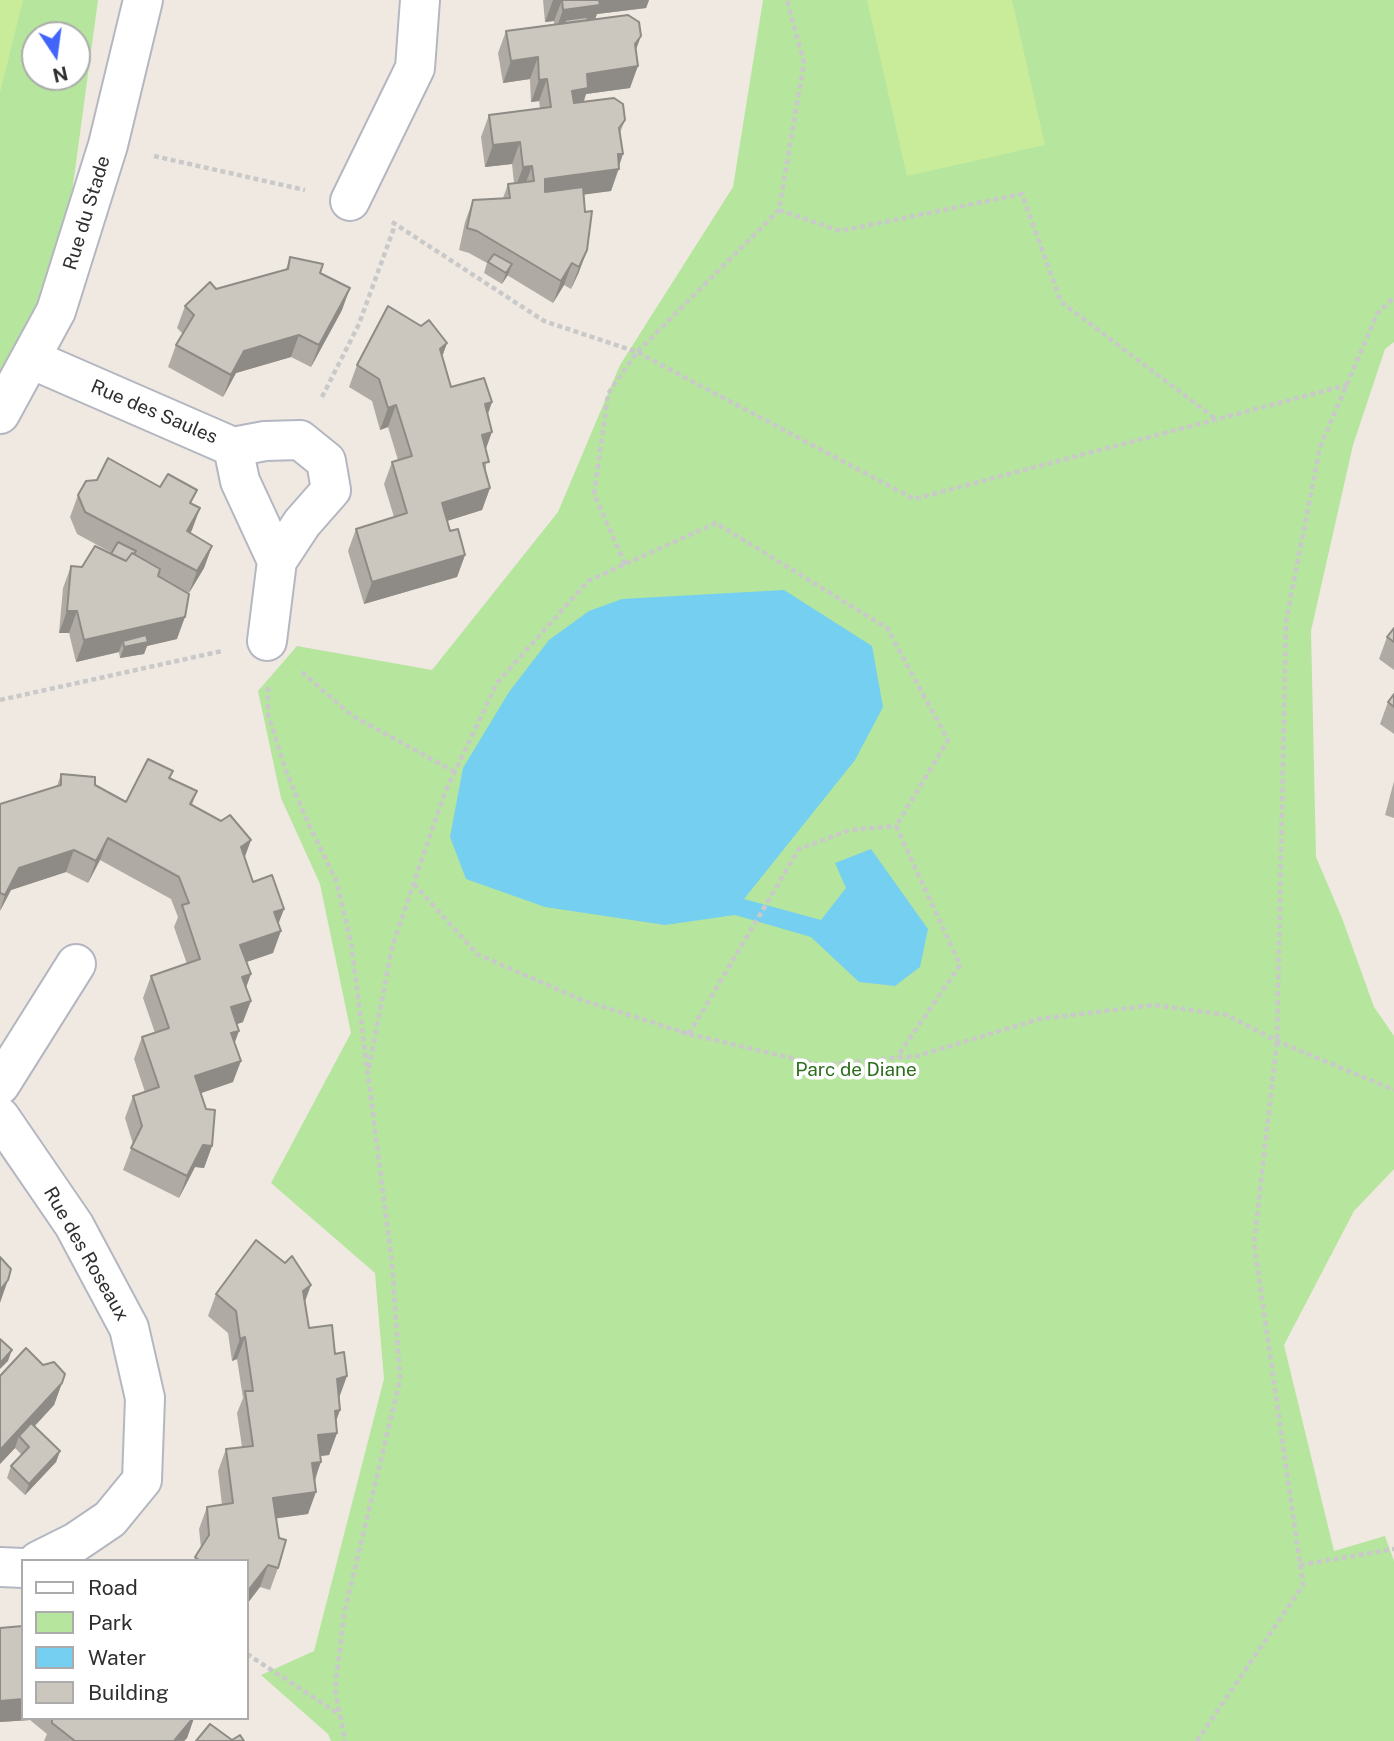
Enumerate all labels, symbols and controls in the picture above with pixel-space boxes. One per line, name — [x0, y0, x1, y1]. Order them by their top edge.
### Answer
north arrow — [21, 21, 91, 91]
text: N — [51, 62, 70, 87]
street label: Rue du Stade — [59, 153, 115, 273]
street label: Rue des Saules — [87, 375, 221, 449]
park label: Parc de Diane — [795, 1059, 917, 1081]
street label: Rue des Roseaux — [38, 1183, 134, 1325]
legend — [21, 1559, 248, 1720]
text: Road — [88, 1575, 138, 1600]
text: Park — [88, 1610, 133, 1635]
text: Water — [88, 1645, 146, 1670]
text: Building — [88, 1680, 169, 1705]

